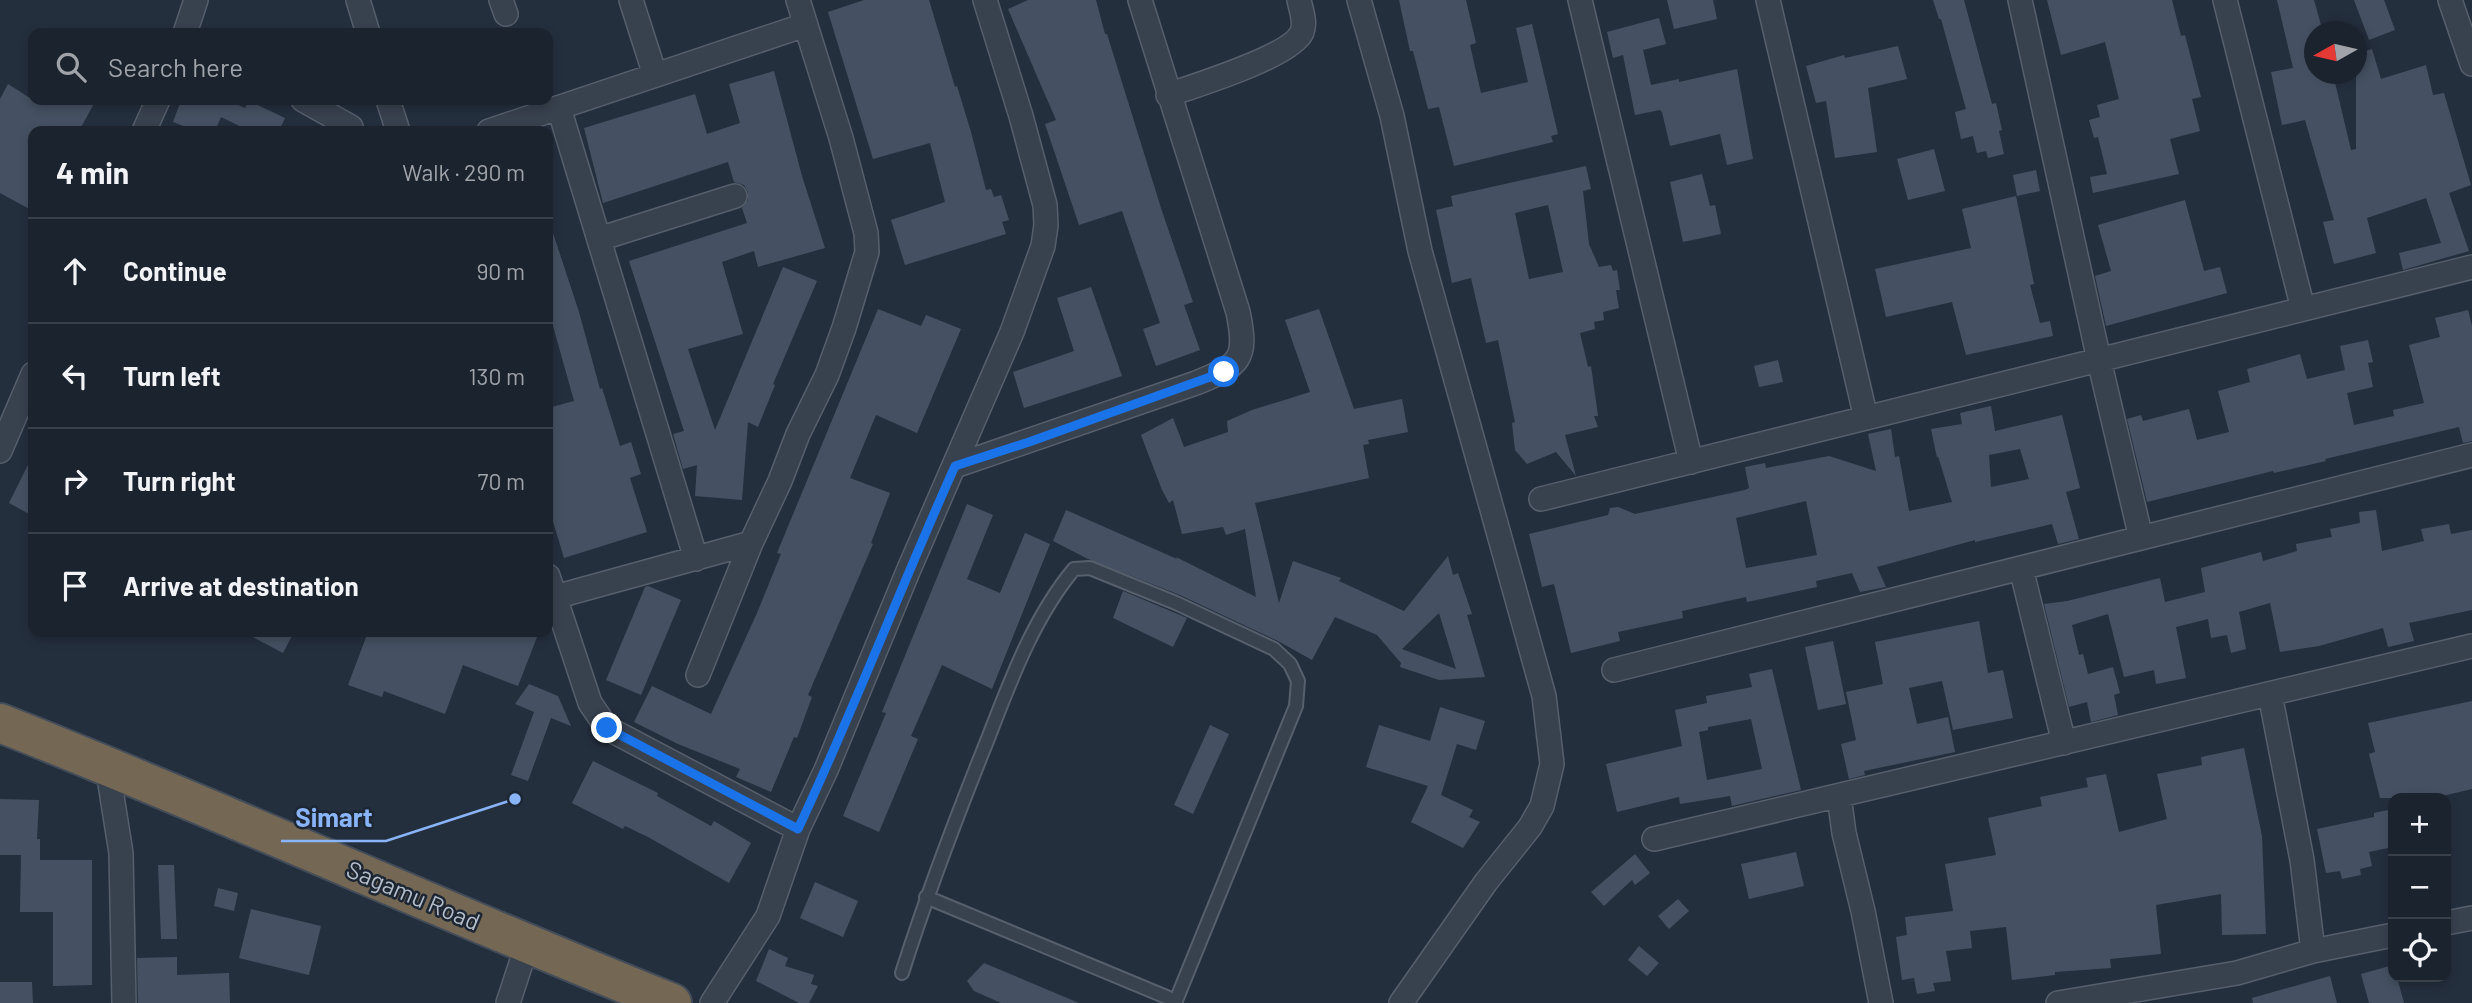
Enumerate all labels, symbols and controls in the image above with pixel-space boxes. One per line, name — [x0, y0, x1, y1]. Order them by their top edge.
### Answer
north arrow — [2304, 21, 2367, 84]
search box — [28, 28, 553, 105]
icon: search — [52, 48, 90, 86]
text: Search here — [108, 51, 243, 82]
text: 4 min — [56, 154, 129, 190]
text: Walk · 290 m — [402, 158, 525, 186]
icon: ahead — [56, 252, 94, 290]
text: Continue — [123, 255, 227, 286]
text: 90 m — [476, 257, 525, 285]
route start — [1208, 356, 1239, 387]
icon: left — [56, 357, 94, 395]
text: Turn left — [123, 360, 221, 391]
text: 130 m — [468, 362, 525, 390]
icon: right — [56, 462, 94, 500]
text: Turn right — [123, 465, 236, 496]
text: 70 m — [478, 467, 525, 495]
icon: arrive — [56, 567, 94, 605]
text: Arrive at destination — [123, 570, 359, 601]
route end — [591, 712, 622, 743]
map controls — [2388, 793, 2451, 982]
button: + — [2388, 793, 2451, 856]
callout: Simart — [281, 794, 386, 841]
text: Simart — [295, 801, 373, 832]
street label: Sagamu Road — [343, 854, 485, 936]
button: − — [2388, 856, 2451, 919]
button: locate — [2388, 919, 2451, 982]

